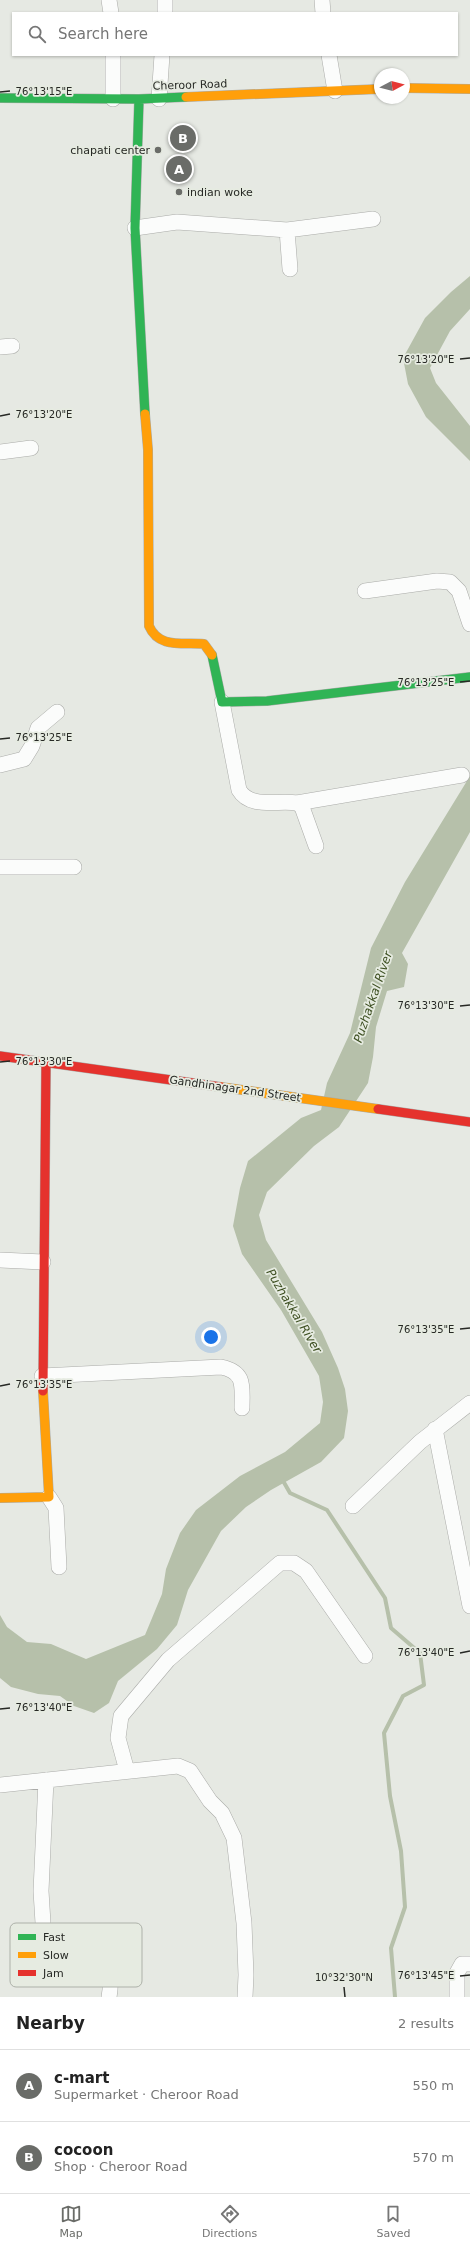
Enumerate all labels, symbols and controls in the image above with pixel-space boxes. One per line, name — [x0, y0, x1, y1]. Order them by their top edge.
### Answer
search box — [12, 12, 458, 56]
icon: search — [26, 23, 48, 45]
text: Search here — [58, 25, 148, 43]
north arrow — [374, 68, 410, 104]
street label: Cheroor Road — [152, 77, 228, 93]
text: 76°13'15"E — [16, 86, 72, 97]
pin: B — [170, 123, 196, 153]
place label: chapati center — [70, 144, 150, 157]
marker: chapati center — [153, 145, 163, 155]
pin: A — [166, 154, 192, 184]
place label: indian woke — [187, 186, 253, 199]
marker: indian woke — [174, 187, 184, 197]
text: 76°13'20"E — [398, 354, 454, 365]
text: 76°13'20"E — [16, 409, 72, 420]
text: 76°13'25"E — [398, 677, 454, 688]
text: 76°13'25"E — [16, 732, 72, 743]
water label: Puzhakkal River — [351, 949, 396, 1044]
text: 76°13'30"E — [398, 1000, 454, 1011]
text: 76°13'30"E — [16, 1056, 72, 1067]
street label: Gandhinagar 2nd Street — [168, 1073, 302, 1105]
water label: Puzhakkal River — [263, 1266, 325, 1356]
text: 76°13'35"E — [398, 1324, 454, 1335]
your location — [201, 1327, 221, 1347]
text: 76°13'35"E — [16, 1379, 72, 1390]
text: 76°13'40"E — [398, 1647, 454, 1658]
text: 76°13'40"E — [16, 1702, 72, 1713]
legend — [10, 1923, 142, 1987]
text: Fast — [43, 1931, 66, 1944]
text: Slow — [43, 1949, 69, 1962]
text: Jam — [42, 1967, 64, 1980]
text: 76°13'45"E — [398, 1970, 454, 1981]
text: 10°32'30"N — [315, 1972, 373, 1983]
text: Nearby — [16, 2013, 85, 2033]
text: 2 results — [398, 2016, 454, 2031]
text: c-mart — [54, 2069, 109, 2087]
text: A — [24, 2078, 34, 2093]
text: 550 m — [412, 2078, 454, 2093]
text: Supermarket · Cheroor Road — [54, 2087, 239, 2102]
text: cocoon — [54, 2141, 113, 2159]
text: B — [24, 2150, 34, 2165]
text: 570 m — [412, 2150, 454, 2165]
text: Shop · Cheroor Road — [54, 2159, 187, 2174]
tab: Map — [60, 2203, 83, 2240]
tab: Directions — [202, 2203, 257, 2240]
tab: Saved — [376, 2203, 410, 2240]

